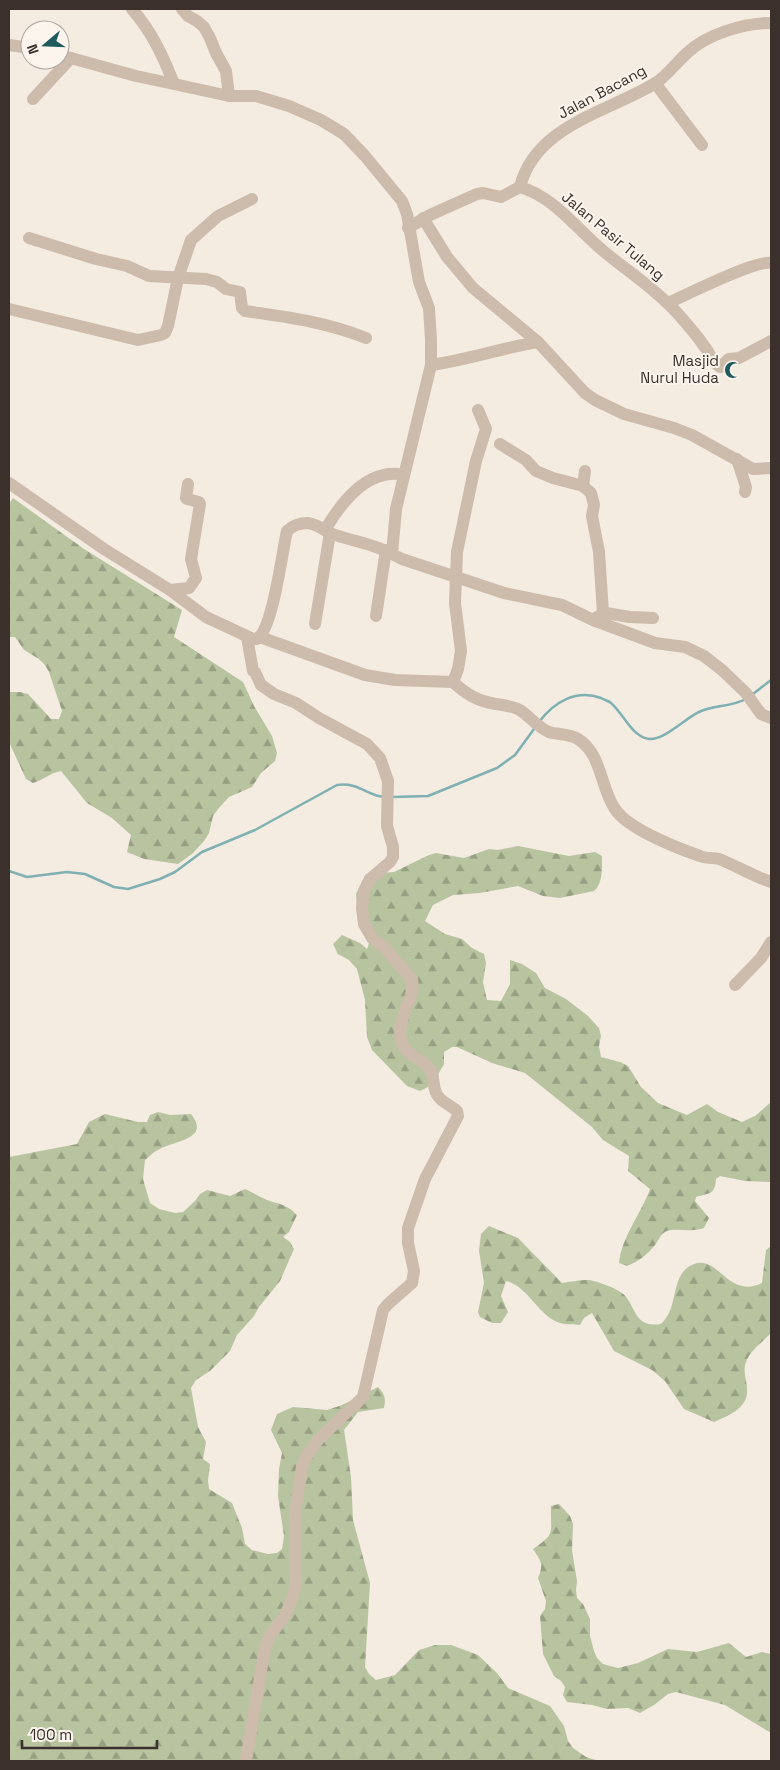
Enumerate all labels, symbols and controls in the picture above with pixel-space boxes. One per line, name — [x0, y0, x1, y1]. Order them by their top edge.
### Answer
north arrow — [20, 20, 70, 70]
text: N — [23, 42, 43, 57]
street label: Jalan Bacang — [554, 60, 649, 123]
street label: Jalan Pasir Tulang — [558, 187, 669, 284]
place label: Masjid Nurul Huda — [640, 351, 719, 387]
mosque icon: Masjid Nurul Huda — [723, 360, 743, 380]
scale bar — [22, 1718, 158, 1750]
text: 100 m — [30, 1725, 72, 1744]

